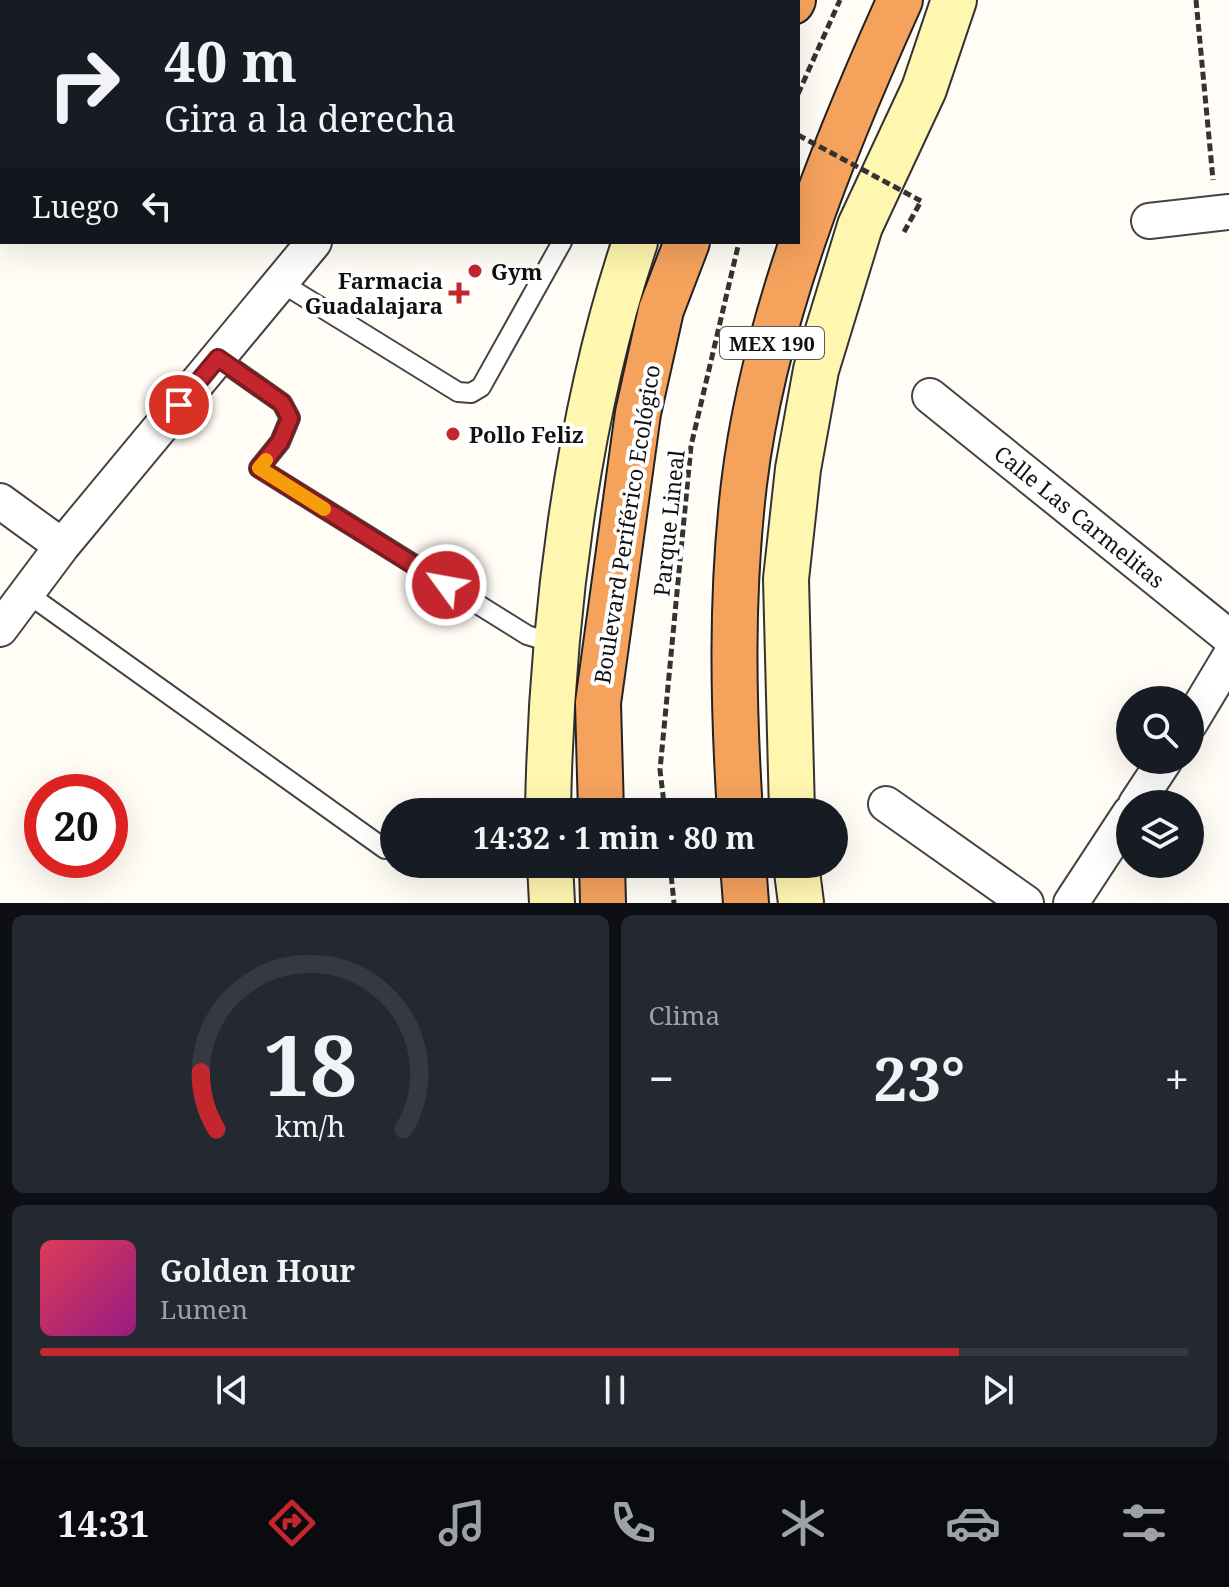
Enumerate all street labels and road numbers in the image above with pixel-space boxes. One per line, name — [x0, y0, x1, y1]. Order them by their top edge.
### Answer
road number: MEX 190 — [720, 327, 824, 359]
street label: Boulevard Periférico Ecológico — [586, 362, 666, 686]
street label: Calle Las Carmelitas — [988, 438, 1172, 594]
street label: Parque Lineal — [645, 448, 691, 598]

